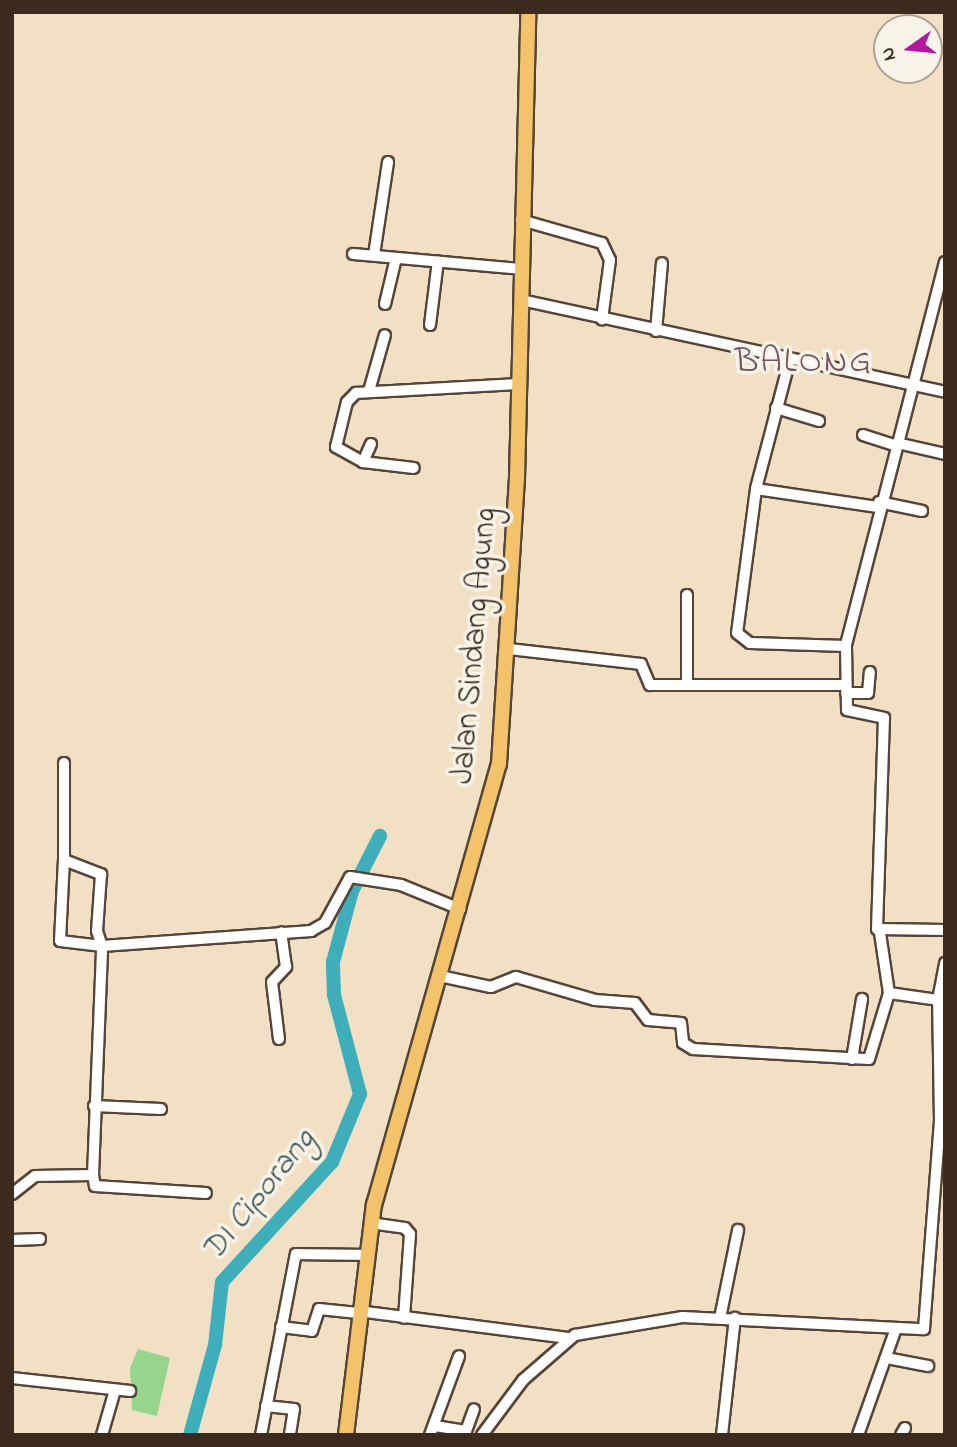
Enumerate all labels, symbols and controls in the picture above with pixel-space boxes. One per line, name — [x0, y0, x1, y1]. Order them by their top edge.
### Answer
north arrow — [873, 14, 943, 84]
text: N — [874, 44, 904, 64]
district label: BALONG — [735, 342, 873, 384]
street label: Jalan Sindang Agung — [445, 506, 507, 786]
water label: DI Ciporang — [195, 1122, 325, 1270]

